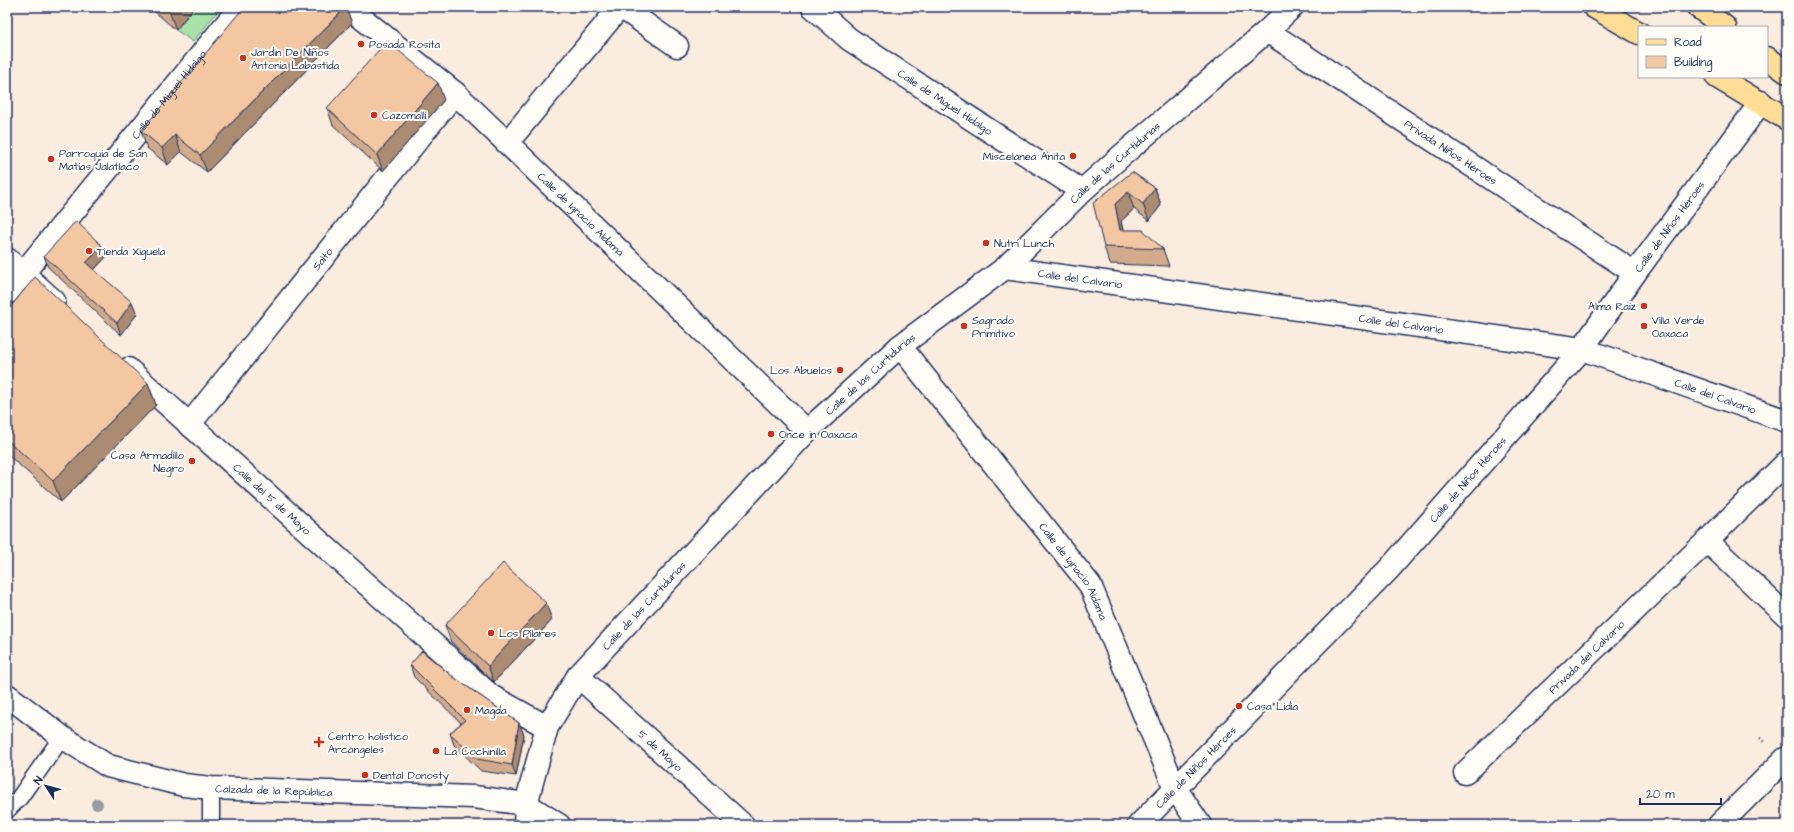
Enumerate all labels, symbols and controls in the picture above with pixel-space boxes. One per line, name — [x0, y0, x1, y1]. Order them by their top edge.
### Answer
legend — [1638, 26, 1768, 78]
text: Road — [1674, 34, 1702, 51]
place label: Posada Rosita — [369, 37, 441, 52]
marker: Posada Rosita — [356, 39, 366, 49]
place label: Jardin De Niños Antonia Labastida — [251, 45, 340, 73]
street label: Calle de Miguel Hidalgo — [128, 46, 210, 142]
marker: Jardin De Niños Antonia Labastida — [238, 53, 248, 63]
text: Building — [1674, 54, 1712, 72]
street label: Calle de Miguel Hidalgo — [895, 65, 996, 139]
place label: Cazomalli — [382, 108, 427, 123]
marker: Cazomalli — [369, 110, 379, 120]
street label: Privada Niños Héroes — [1401, 116, 1501, 188]
street label: Calle de las Curtidurías — [1066, 118, 1164, 207]
place label: Parroquía de San Matías Jalatlaco — [59, 146, 148, 174]
place label: Miscelanea Anita — [983, 149, 1065, 164]
marker: Miscelanea Anita — [1068, 151, 1078, 161]
marker: Parroquía de San Matías Jalatlaco — [46, 154, 56, 164]
street label: Calle de Ignacio Aldama — [534, 169, 628, 260]
street label: Calle de Niños Héroes — [1631, 177, 1708, 275]
place label: Nutri Lunch — [994, 236, 1055, 251]
marker: Nutri Lunch — [981, 238, 991, 248]
place label: Tienda Xiguela — [97, 244, 166, 260]
street label: Salto — [308, 244, 336, 273]
marker: Tienda Xiguela — [84, 246, 94, 256]
street label: Calle del Calvario — [1037, 265, 1124, 292]
place label: Alma Raíz — [1588, 299, 1637, 314]
marker: Alma Raíz — [1639, 301, 1649, 311]
street label: Calle del Calvario — [1358, 310, 1445, 337]
place label: Sagrado Primitivo — [972, 313, 1016, 341]
place label: Villa Verde Oaxaca — [1652, 313, 1705, 341]
marker: Sagrado Primitivo — [959, 321, 969, 331]
marker: Villa Verde Oaxaca — [1639, 321, 1649, 331]
street label: Calle de las Curtidurías — [822, 329, 919, 418]
place label: Los Abuelos — [770, 363, 832, 378]
marker: Los Abuelos — [835, 365, 845, 375]
street label: Calle del Calvario — [1673, 375, 1759, 417]
place label: Once in Oaxaca — [779, 427, 857, 442]
marker: Once in Oaxaca — [766, 429, 776, 439]
street label: Calle de Niños Héroes — [1426, 433, 1510, 526]
place label: Casa Armadillo Negro — [111, 448, 185, 477]
marker: Casa Armadillo Negro — [187, 456, 197, 466]
street label: Calle del 5 de Mayo — [230, 460, 315, 538]
street label: Calle de Ignacio Aldama — [1036, 519, 1111, 623]
street label: Calle de las Curtidurías — [599, 558, 689, 653]
street label: Privada del Calvario — [1545, 616, 1628, 697]
place label: Los Pilares — [499, 626, 557, 641]
marker: Los Pilares — [486, 628, 496, 638]
place label: Casa Lidia — [1247, 699, 1298, 714]
marker: Casa Lidia — [1234, 701, 1244, 711]
place label: Magda — [475, 703, 507, 719]
marker: Magda — [462, 705, 472, 715]
street label: Calle de Niños Héroes — [1152, 722, 1240, 812]
street label: 5 de Mayo — [635, 726, 686, 775]
place label: Centro holístico Arcángeles — [328, 729, 409, 758]
marker: Centro holístico Arcángeles — [313, 736, 325, 748]
place label: La Cochinilla — [444, 744, 506, 759]
marker: La Cochinilla — [431, 746, 441, 756]
north arrow — [26, 766, 66, 806]
place label: Dental Donosty — [373, 768, 449, 784]
marker: Dental Donosty — [360, 770, 370, 780]
text: N — [30, 773, 46, 788]
scale bar — [1640, 780, 1721, 806]
street label: Calzada de la República — [215, 781, 333, 800]
text: 20 m — [1646, 786, 1675, 803]

